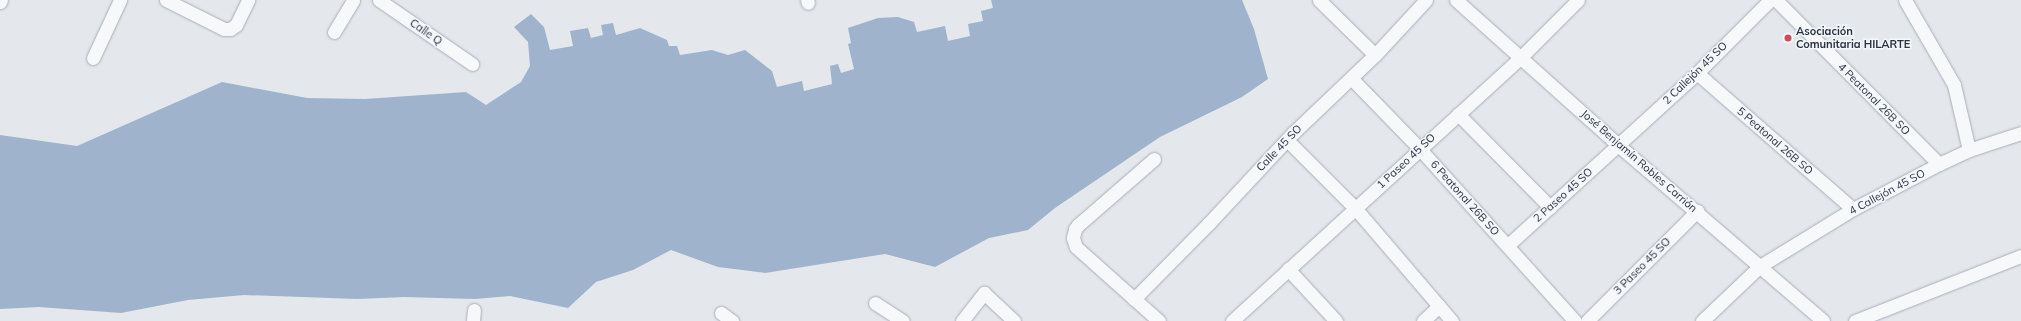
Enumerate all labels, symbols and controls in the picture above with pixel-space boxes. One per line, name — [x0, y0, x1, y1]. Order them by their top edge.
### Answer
street label: Calle Q — [407, 16, 445, 48]
place label: Asociación Comunitaria HILARTE — [1796, 25, 1910, 51]
marker: Asociación Comunitaria HILARTE — [1783, 33, 1793, 43]
street label: 2 Callejón 45 SO — [1660, 39, 1730, 107]
street label: 4 Peatonal 26B SO — [1835, 60, 1913, 138]
street label: 5 Peatonal 26B SO — [1734, 104, 1816, 178]
street label: José Benjamín Robles Carrión — [1578, 107, 1700, 215]
street label: Calle 45 SO — [1254, 122, 1304, 174]
street label: 1 Paseo 45 SO — [1374, 131, 1438, 191]
street label: 6 Peatonal 26B SO — [1428, 158, 1502, 238]
street label: 2 Paseo 45 SO — [1531, 165, 1595, 225]
street label: 4 Callejón 45 SO — [1847, 166, 1927, 218]
street label: 3 Paseo 45 SO — [1611, 235, 1673, 297]

